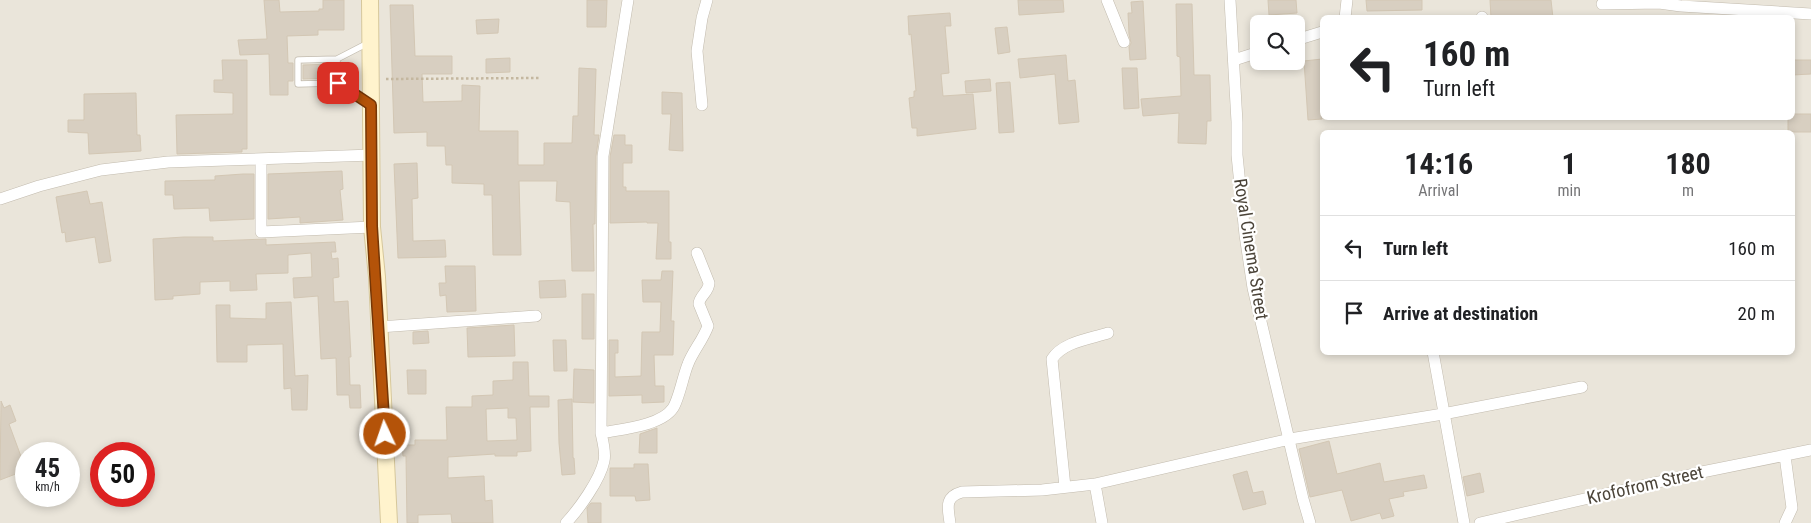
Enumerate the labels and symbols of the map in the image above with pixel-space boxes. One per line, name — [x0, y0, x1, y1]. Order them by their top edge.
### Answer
pin — [317, 62, 359, 104]
street label: Royal Cinema Street — [1230, 177, 1273, 321]
position arrow — [358, 407, 410, 459]
speed limit sign: 50 — [90, 442, 155, 507]
street label: Krofofrom Street — [1585, 461, 1705, 508]

